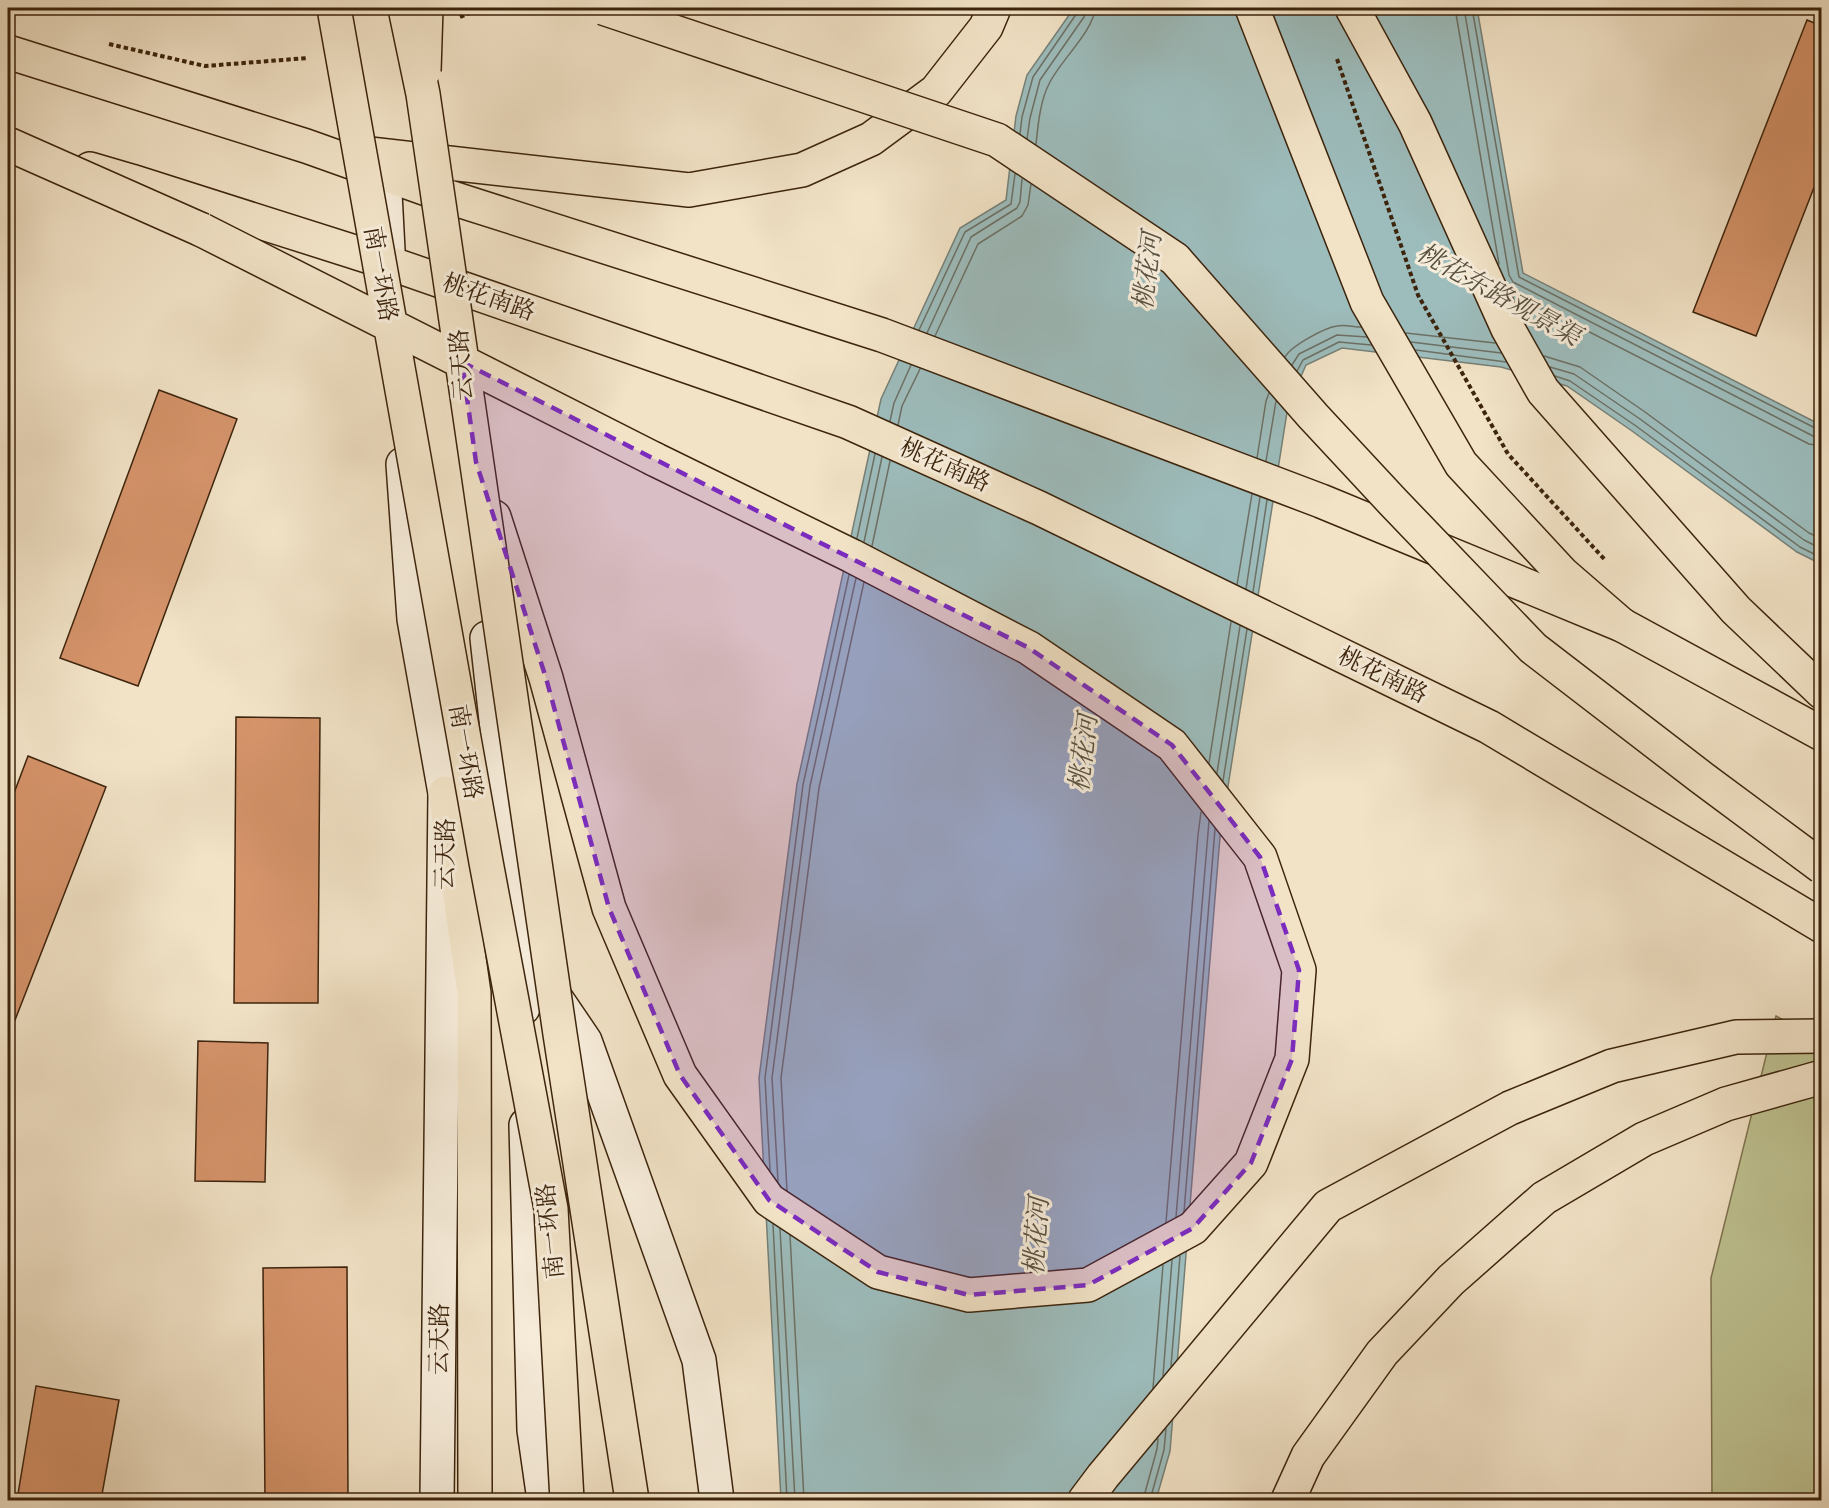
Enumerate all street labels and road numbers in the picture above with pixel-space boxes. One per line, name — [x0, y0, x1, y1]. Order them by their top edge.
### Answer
street label: 南一环路 — [354, 224, 404, 325]
street label: 桃花南路 — [437, 267, 539, 331]
street label: 云天路 — [444, 328, 482, 402]
street label: 桃花南路 — [893, 432, 995, 502]
street label: 桃花南路 — [1332, 640, 1433, 713]
street label: 南一环路 — [439, 702, 489, 803]
street label: 云天路 — [429, 818, 465, 890]
street label: 南一环路 — [530, 1181, 574, 1280]
street label: 云天路 — [423, 1303, 459, 1375]

